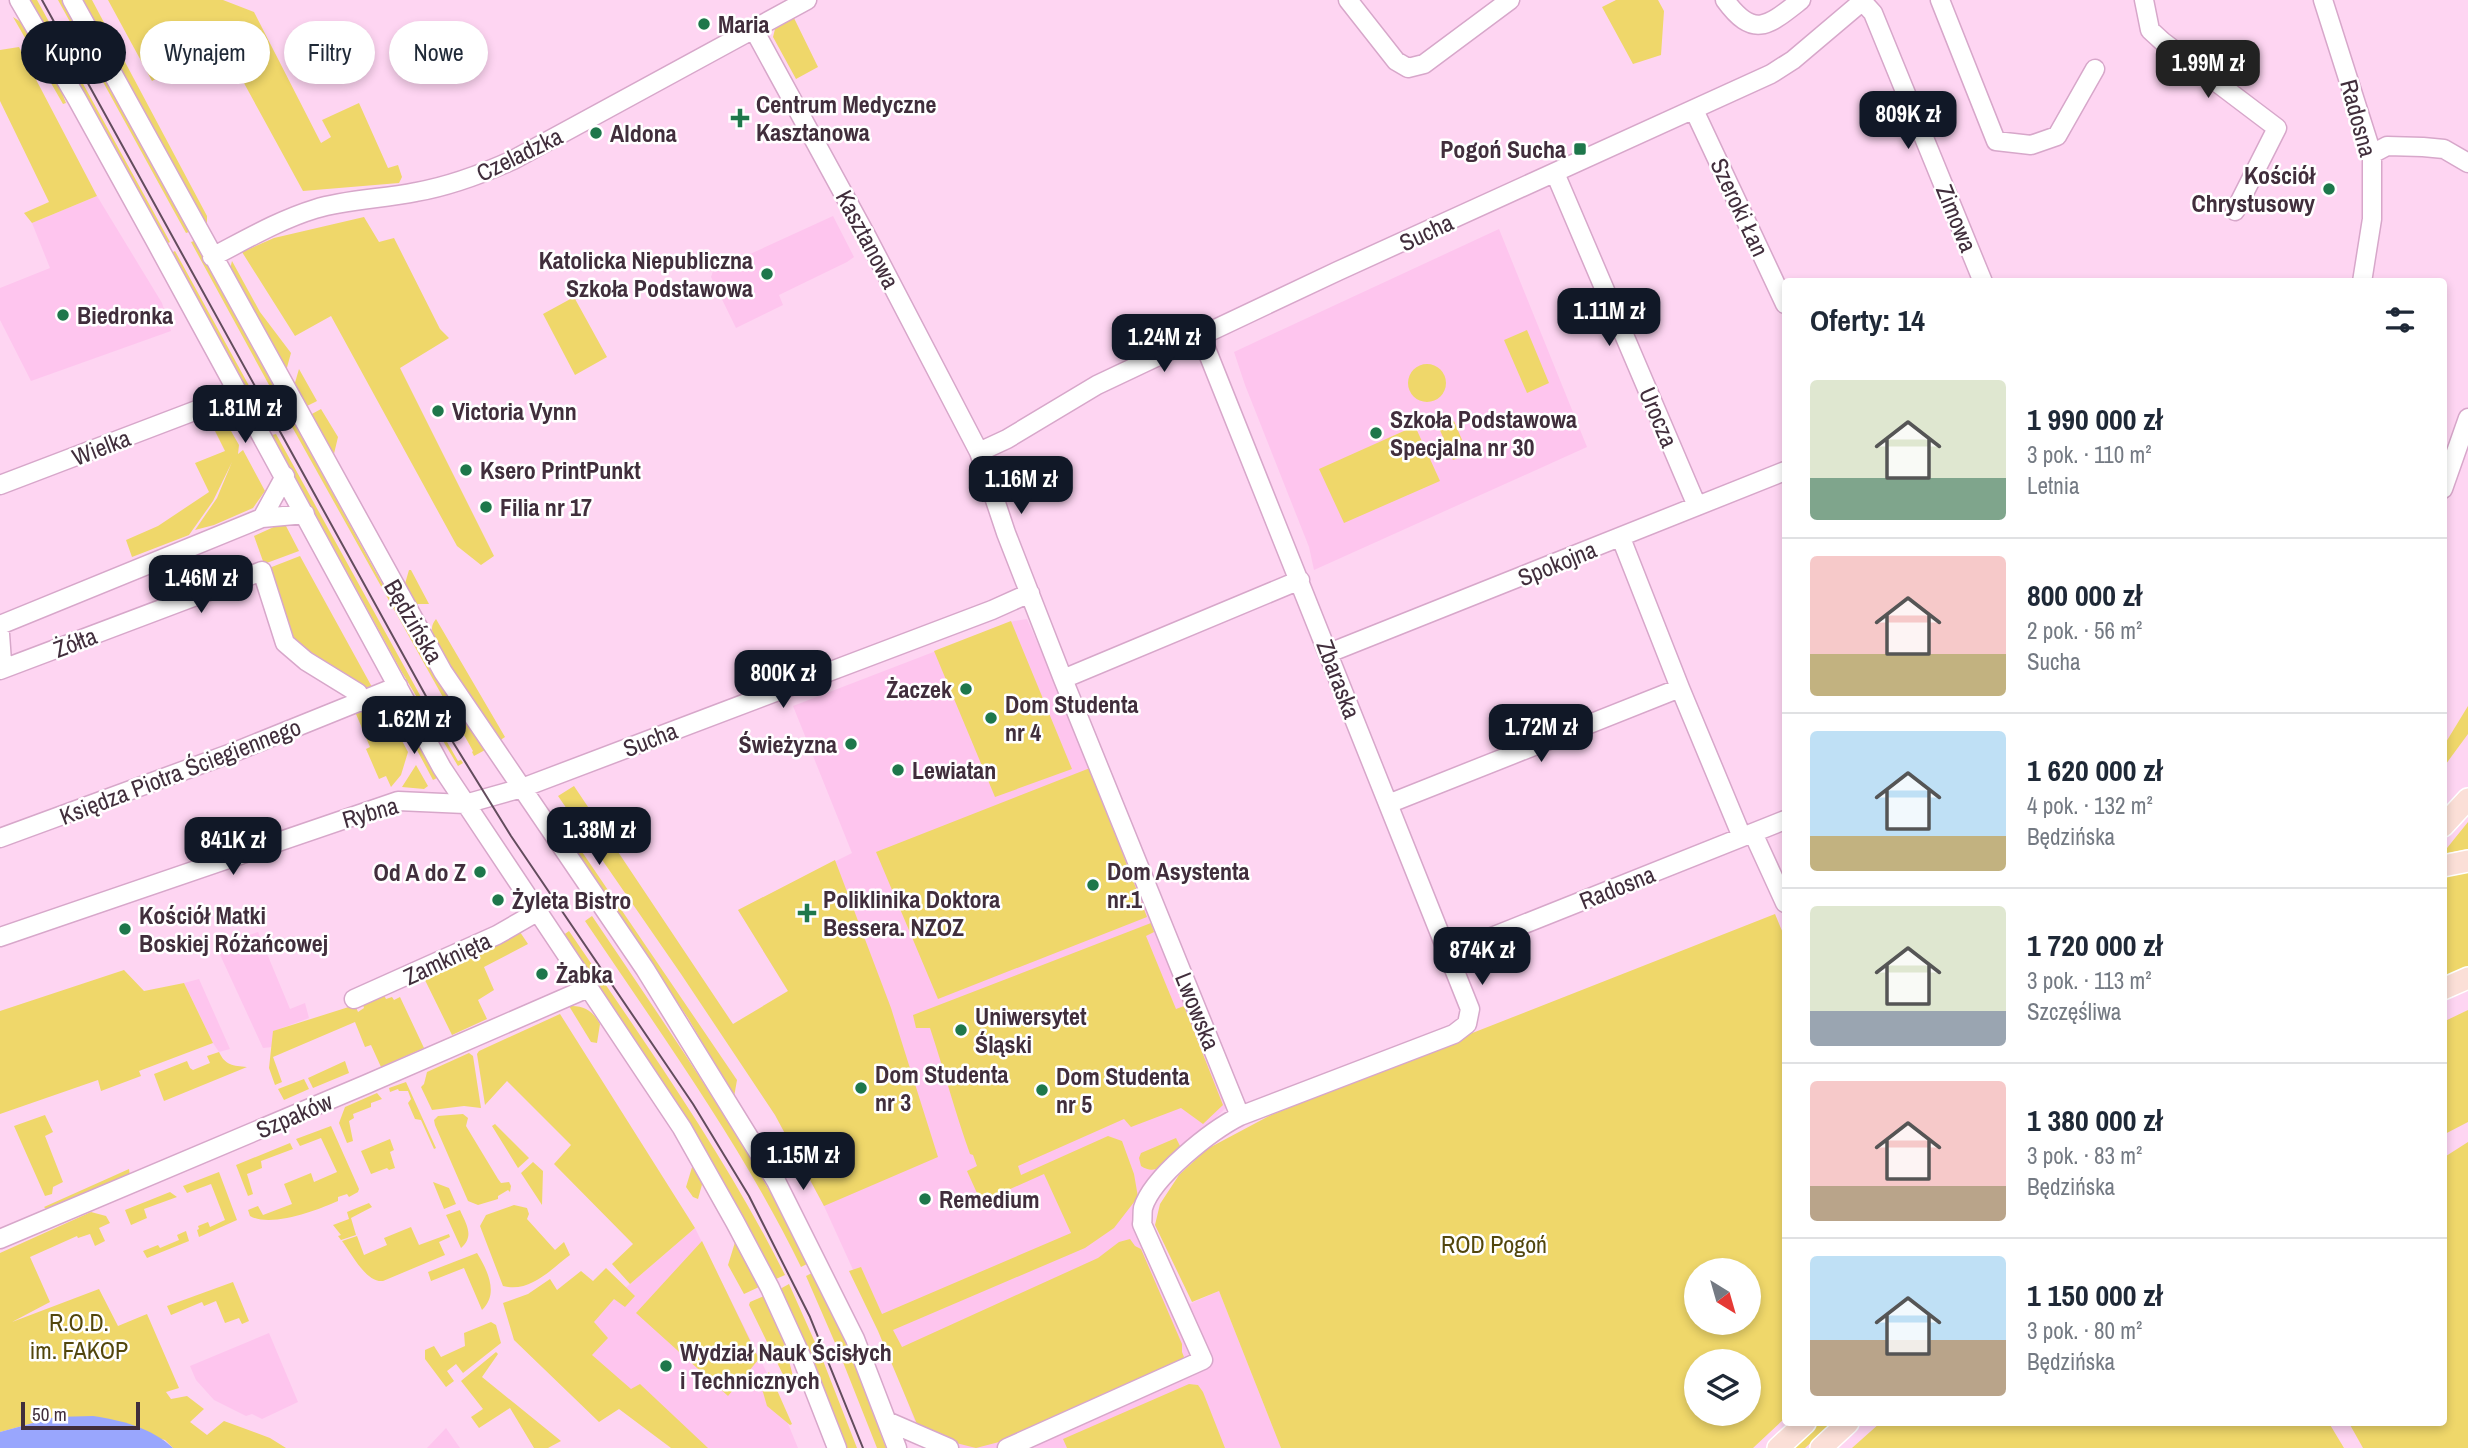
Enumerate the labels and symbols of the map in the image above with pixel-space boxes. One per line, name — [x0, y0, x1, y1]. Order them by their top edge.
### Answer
place label: Maria — [718, 8, 769, 40]
marker: Maria — [696, 16, 712, 32]
pin: 1.99M zł — [2136, 41, 2280, 100]
street label: Radosna — [2333, 76, 2385, 160]
place label: Centrum Medyczne Kasztanowa — [756, 88, 936, 148]
pin: 809K zł — [1843, 92, 1973, 151]
marker: Centrum Medyczne Kasztanowa — [730, 108, 750, 128]
place label: Aldona — [610, 117, 677, 149]
street label: Czeladzka — [471, 119, 567, 189]
marker: Aldona — [588, 125, 604, 141]
place label: Pogoń Sucha — [1440, 133, 1566, 165]
marker: Pogoń Sucha — [1572, 141, 1588, 157]
street label: Szeroki Łan — [1703, 153, 1777, 261]
place label: Kościół Chrystusowy — [2191, 159, 2317, 219]
street label: Zimowa — [1929, 180, 1985, 256]
marker: Kościół Chrystusowy — [2321, 181, 2337, 197]
street label: Kasztanowa — [829, 184, 907, 294]
street label: Sucha — [1394, 206, 1458, 258]
place label: Katolicka Niepubliczna Szkoła Podstawowa — [539, 244, 753, 304]
marker: Katolicka Niepubliczna Szkoła Podstawowa — [759, 266, 775, 282]
pin: 1.11M zł — [1537, 288, 1681, 348]
place label: Biedronka — [77, 299, 173, 331]
marker: Biedronka — [55, 307, 71, 323]
pin: 1.24M zł — [1092, 314, 1236, 374]
street label: Urocza — [1632, 382, 1686, 452]
pin: 1.81M zł — [173, 386, 317, 445]
place label: Victoria Vynn — [452, 395, 577, 427]
marker: Victoria Vynn — [430, 403, 446, 419]
place label: Szkoła Podstawowa Specjalna nr 30 — [1390, 403, 1577, 463]
street label: Wielka — [67, 421, 135, 473]
marker: Szkoła Podstawowa Specjalna nr 30 — [1368, 425, 1384, 441]
place label: Ksero PrintPunkt — [480, 454, 641, 486]
pin: 1.16M zł — [949, 456, 1093, 516]
marker: Ksero PrintPunkt — [458, 462, 474, 478]
place label: Filia nr 17 — [500, 491, 592, 523]
marker: Filia nr 17 — [478, 499, 494, 515]
street label: Spokojna — [1513, 533, 1601, 593]
pin: 1.46M zł — [129, 556, 273, 615]
street label: Będzińska — [377, 573, 451, 669]
street label: Żółta — [49, 619, 101, 665]
street label: Zbaraska — [1309, 635, 1369, 723]
pin: 800K zł — [718, 650, 848, 710]
place label: Żaczek — [886, 673, 952, 705]
marker: Żaczek — [958, 681, 974, 697]
place label: Dom Studenta nr 4 — [1005, 688, 1138, 748]
pin: 1.62M zł — [342, 696, 486, 756]
pin: 1.72M zł — [1469, 704, 1613, 764]
street label: Księdza Piotra Ściegiennego — [55, 710, 305, 832]
marker: Dom Studenta nr 4 — [983, 710, 999, 726]
street label: Sucha — [618, 714, 682, 764]
place label: Świeżyzna — [739, 728, 837, 760]
marker: Świeżyzna — [843, 736, 859, 752]
place label: Lewiatan — [912, 754, 996, 786]
marker: Lewiatan — [890, 762, 906, 778]
street label: Rybna — [338, 789, 402, 835]
pin: 1.38M zł — [527, 808, 671, 867]
pin: 841K zł — [168, 818, 298, 877]
place label: Dom Asystenta nr.1 — [1107, 855, 1250, 915]
place label: Od A do Z — [373, 856, 466, 888]
street label: Radosna — [1574, 857, 1660, 917]
marker: Od A do Z — [472, 864, 488, 880]
marker: Dom Asystenta nr.1 — [1085, 877, 1101, 893]
place label: Poliklinika Doktora Bessera. NZOZ — [823, 883, 1000, 943]
place label: Żyleta Bistro — [512, 884, 631, 916]
marker: Żyleta Bistro — [490, 892, 506, 908]
place label: Kościół Matki Boskiej Różańcowej — [139, 899, 328, 959]
marker: Poliklinika Doktora Bessera. NZOZ — [797, 903, 817, 923]
marker: Kościół Matki Boskiej Różańcowej — [117, 921, 133, 937]
street label: Zamknięta — [398, 924, 496, 992]
pin: 874K zł — [1417, 928, 1547, 987]
place label: Żabka — [556, 958, 613, 990]
marker: Żabka — [534, 966, 550, 982]
street label: Lwowska — [1168, 967, 1228, 1055]
place label: Uniwersytet Śląski — [975, 1000, 1087, 1060]
marker: Uniwersytet Śląski — [953, 1022, 969, 1038]
place label: Dom Studenta nr 3 — [875, 1058, 1008, 1118]
place label: Dom Studenta nr 5 — [1056, 1060, 1189, 1120]
marker: Dom Studenta nr 3 — [853, 1080, 869, 1096]
marker: Dom Studenta nr 5 — [1034, 1082, 1050, 1098]
street label: Szpaków — [251, 1084, 338, 1145]
pin: 1.15M zł — [731, 1132, 875, 1192]
place label: Remedium — [939, 1183, 1040, 1215]
marker: Remedium — [917, 1191, 933, 1207]
park label: ROD Pogoń — [1441, 1228, 1547, 1260]
north arrow — [1684, 1258, 1760, 1335]
park label: R.O.D. im. FAKOP — [30, 1306, 128, 1366]
place label: Wydział Nauk Ścisłych i Technicznych — [680, 1336, 892, 1396]
marker: Wydział Nauk Ścisłych i Technicznych — [658, 1358, 674, 1374]
scale bar — [21, 1399, 140, 1431]

